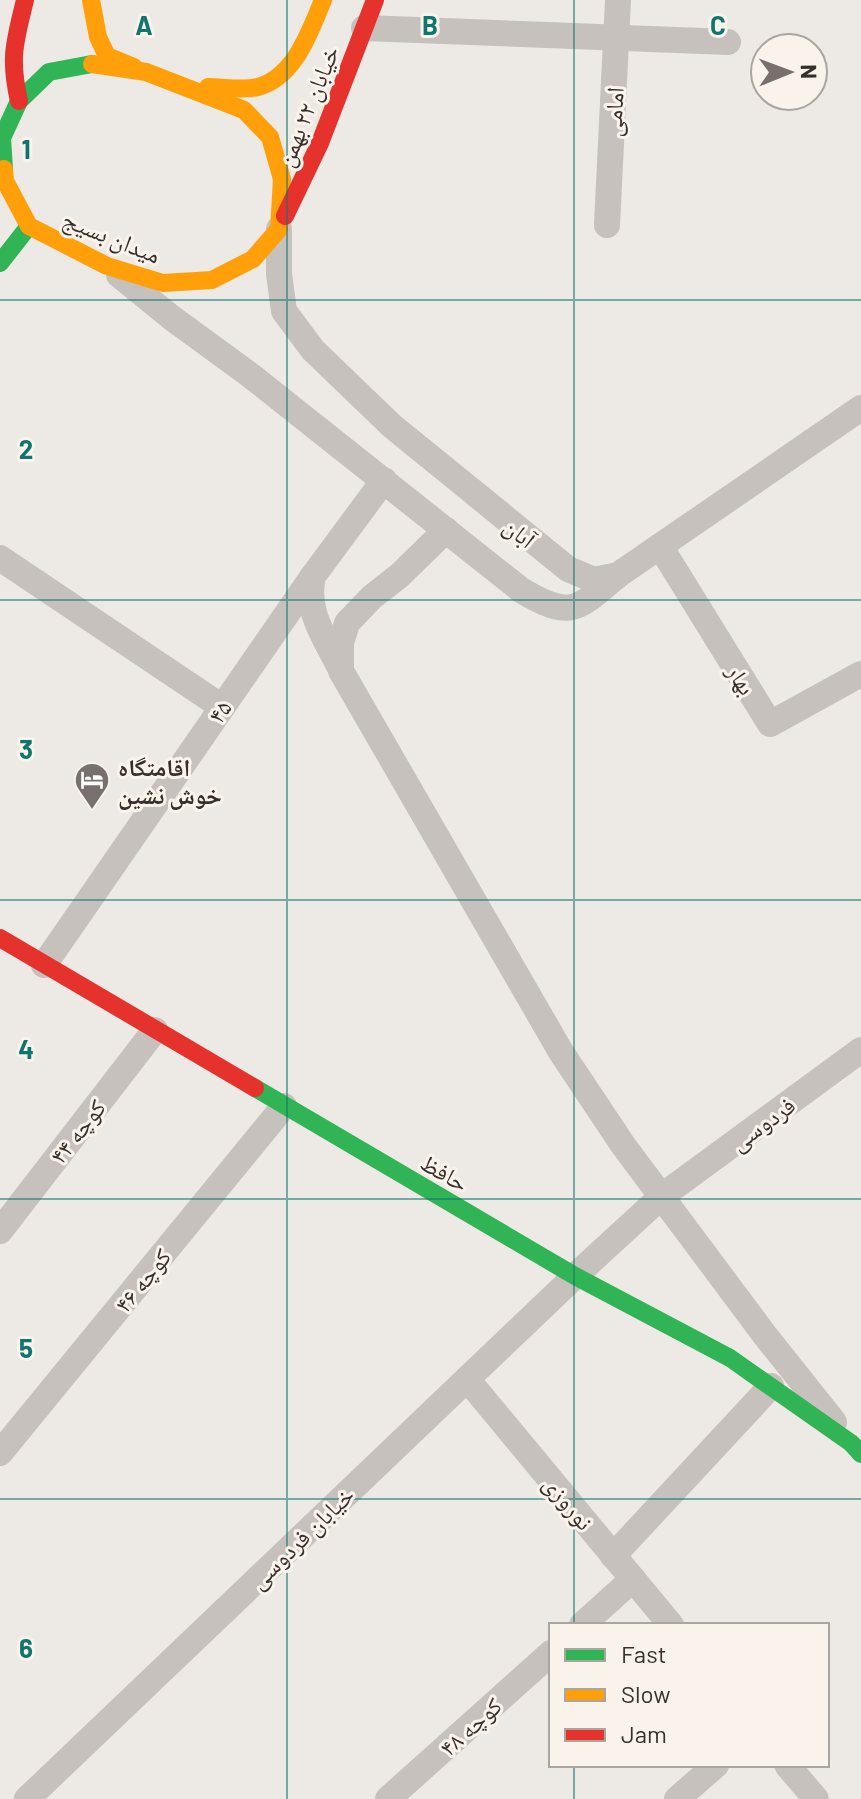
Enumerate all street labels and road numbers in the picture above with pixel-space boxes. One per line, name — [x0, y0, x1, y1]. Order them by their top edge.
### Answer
street label: خیابان ۲۲ بهمن — [270, 41, 345, 171]
street label: امامی — [597, 86, 630, 138]
street label: میدان بسیج — [58, 203, 165, 271]
street label: آبان — [498, 511, 542, 555]
street label: بهار — [720, 657, 763, 700]
street label: ۴۵ — [201, 694, 237, 728]
street label: فردوسی — [724, 1090, 801, 1157]
street label: کوچه ۴۴ — [43, 1093, 112, 1169]
street label: حافظ — [416, 1147, 474, 1197]
street label: کوچه ۴۶ — [108, 1242, 177, 1318]
street label: نوروزی — [537, 1469, 600, 1536]
street label: خیابان فردوسی — [242, 1480, 360, 1595]
street label: کوچه ۴۸ — [433, 1691, 508, 1762]

